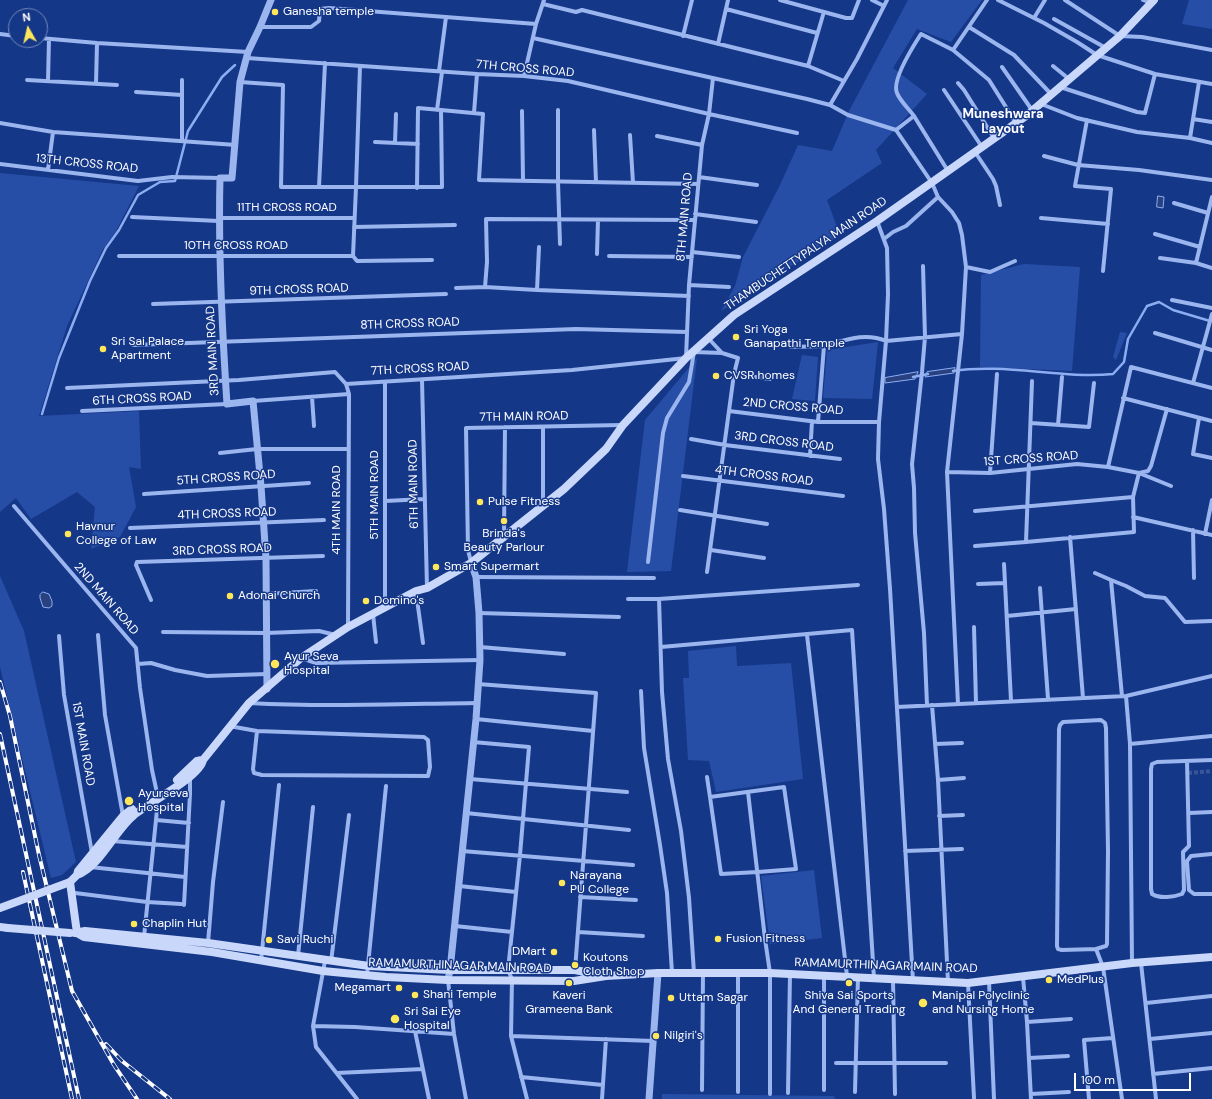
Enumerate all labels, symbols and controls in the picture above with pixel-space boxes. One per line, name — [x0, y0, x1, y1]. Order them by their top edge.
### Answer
place label: Ganesha temple — [283, 5, 374, 19]
marker: Ganesha temple — [270, 7, 280, 17]
north arrow — [8, 8, 48, 48]
text: N — [22, 10, 31, 25]
street label: 7TH CROSS ROAD — [475, 58, 575, 80]
district label: Muneshwara Layout — [962, 107, 1044, 138]
street label: 13TH CROSS ROAD — [35, 151, 139, 177]
street label: 8TH MAIN ROAD — [674, 172, 696, 262]
street label: THAMBUCHETTYPALYA MAIN ROAD — [722, 194, 890, 314]
street label: 11TH CROSS ROAD — [237, 201, 337, 215]
street label: 10TH CROSS ROAD — [184, 239, 288, 253]
street label: 9TH CROSS ROAD — [249, 281, 349, 299]
street label: 3RD MAIN ROAD — [203, 306, 223, 396]
street label: 8TH CROSS ROAD — [360, 315, 460, 333]
place label: Sri Yoga Ganapathi Temple — [744, 323, 845, 351]
marker: Sri Yoga Ganapathi Temple — [731, 332, 741, 342]
place label: Sri Sai Palace Apartment — [111, 335, 184, 363]
marker: Sri Sai Palace Apartment — [98, 344, 108, 354]
street label: 7TH CROSS ROAD — [370, 359, 470, 379]
place label: CVSR homes — [724, 369, 795, 383]
marker: CVSR homes — [711, 371, 721, 381]
street label: 6TH CROSS ROAD — [92, 389, 192, 409]
street label: 2ND CROSS ROAD — [742, 395, 844, 419]
street label: 7TH MAIN ROAD — [479, 409, 569, 425]
street label: 3RD CROSS ROAD — [734, 429, 834, 455]
street label: 6TH MAIN ROAD — [406, 439, 422, 529]
street label: 1ST CROSS ROAD — [983, 449, 1079, 469]
street label: 5TH MAIN ROAD — [368, 450, 382, 540]
street label: 4TH CROSS ROAD — [714, 463, 814, 489]
street label: 4TH MAIN ROAD — [330, 465, 344, 555]
street label: 5TH CROSS ROAD — [176, 467, 276, 489]
place label: Pulse Fitness — [488, 495, 560, 509]
marker: Pulse Fitness — [475, 497, 485, 507]
street label: 4TH CROSS ROAD — [177, 505, 277, 523]
marker: Brinda's Beauty Parlour — [499, 516, 509, 526]
place label: Havnur College of Law — [76, 520, 157, 548]
place label: Brinda's Beauty Parlour — [464, 527, 544, 555]
marker: Havnur College of Law — [63, 529, 73, 539]
street label: 3RD CROSS ROAD — [172, 541, 272, 559]
street label: 2ND MAIN ROAD — [71, 560, 141, 638]
place label: Smart Supermart — [444, 560, 539, 574]
marker: Smart Supermart — [431, 562, 441, 572]
place label: Adonai Church — [238, 589, 320, 603]
marker: Adonai Church — [225, 591, 235, 601]
place label: Domino's — [374, 594, 424, 608]
marker: Domino's — [361, 596, 371, 606]
place label: Ayur Seva Hospital — [284, 650, 339, 678]
marker: Ayur Seva Hospital — [269, 658, 281, 670]
street label: 1ST MAIN ROAD — [69, 701, 97, 787]
place label: Ayurseva Hospital — [138, 787, 188, 815]
marker: Ayurseva Hospital — [123, 795, 135, 807]
place label: Narayana PU College — [570, 869, 629, 897]
marker: Narayana PU College — [557, 878, 567, 888]
place label: Chaplin Hut — [142, 917, 207, 931]
marker: Chaplin Hut — [129, 919, 139, 929]
place label: Fusion Fitness — [726, 932, 805, 946]
place label: Savi Ruchi — [277, 933, 333, 947]
marker: Fusion Fitness — [713, 934, 723, 944]
marker: Savi Ruchi — [264, 935, 274, 945]
place label: DMart — [512, 945, 546, 959]
marker: DMart — [549, 947, 559, 957]
place label: Koutons Cloth Shop — [583, 951, 644, 979]
street label: RAMAMURTHINAGAR MAIN ROAD — [368, 956, 552, 976]
street label: RAMAMURTHINAGAR MAIN ROAD — [794, 956, 978, 976]
marker: Koutons Cloth Shop — [570, 960, 580, 970]
place label: MedPlus — [1057, 973, 1104, 987]
marker: MedPlus — [1044, 975, 1054, 985]
marker: Kaveri Grameena Bank — [564, 978, 574, 988]
marker: Shiva Sai Sports And General Trading — [844, 978, 854, 988]
place label: Megamart — [335, 981, 391, 995]
marker: Megamart — [394, 983, 404, 993]
place label: Shani Temple — [423, 988, 497, 1002]
place label: Kaveri Grameena Bank — [525, 989, 613, 1017]
place label: Shiva Sai Sports And General Trading — [792, 989, 906, 1017]
place label: Manipal Polyclinic and Nursing Home — [932, 989, 1034, 1017]
marker: Shani Temple — [410, 990, 420, 1000]
place label: Uttam Sagar — [679, 991, 748, 1005]
marker: Uttam Sagar — [666, 993, 676, 1003]
marker: Manipal Polyclinic and Nursing Home — [917, 997, 929, 1009]
place label: Sri Sai Eye Hospital — [404, 1005, 461, 1033]
marker: Sri Sai Eye Hospital — [389, 1013, 401, 1025]
place label: Nilgiri's — [664, 1029, 703, 1043]
marker: Nilgiri's — [651, 1031, 661, 1041]
scale bar — [1076, 1065, 1193, 1091]
text: 100 m — [1081, 1072, 1115, 1088]

